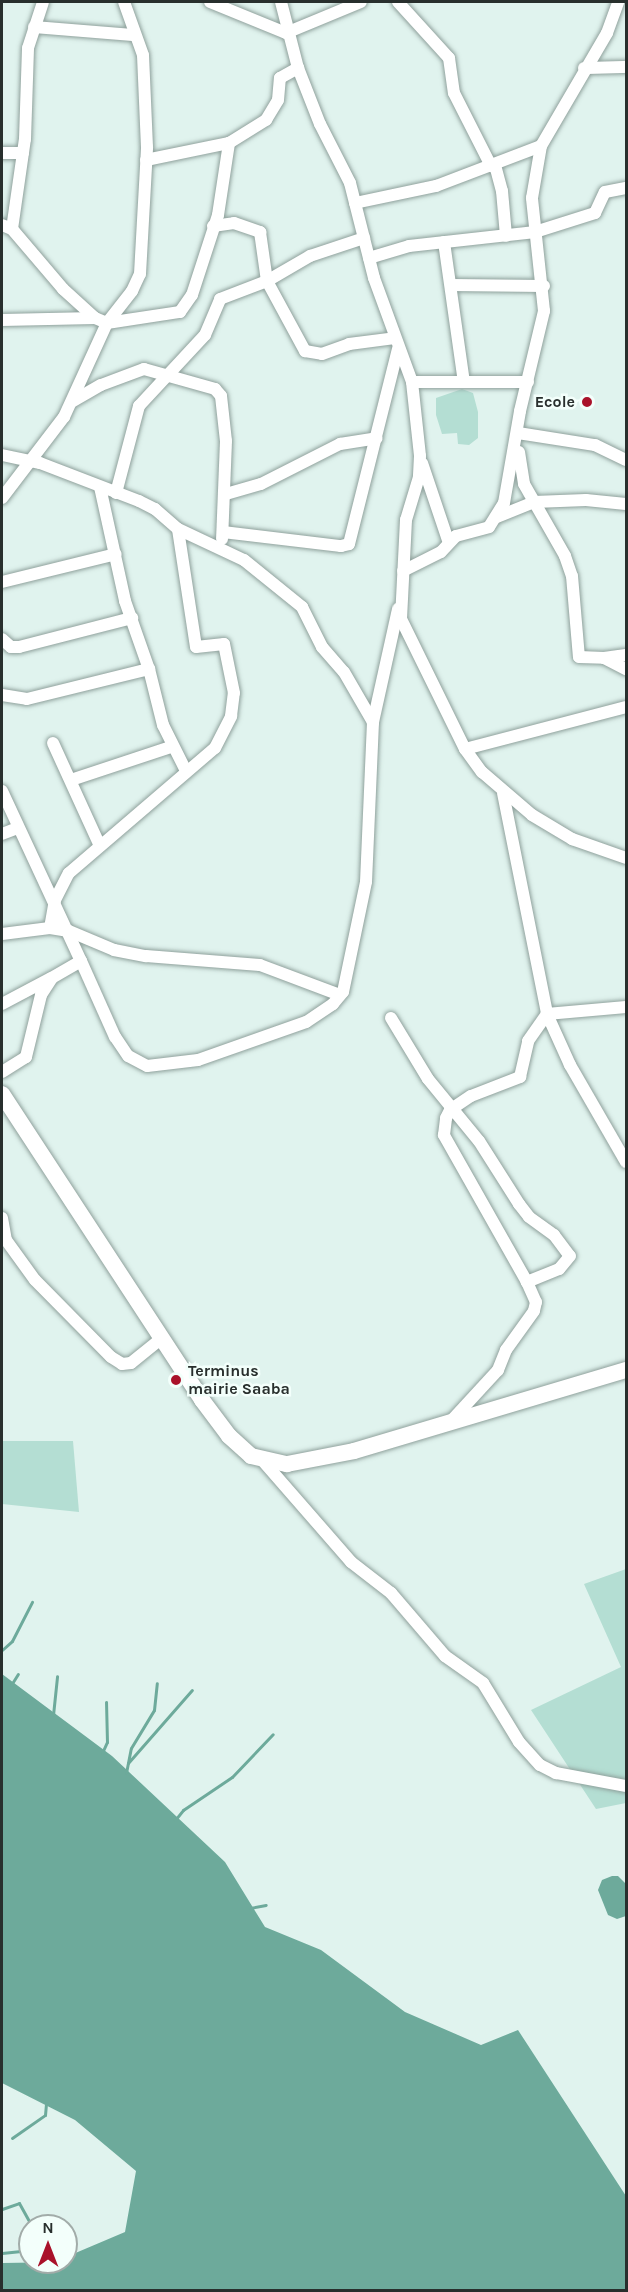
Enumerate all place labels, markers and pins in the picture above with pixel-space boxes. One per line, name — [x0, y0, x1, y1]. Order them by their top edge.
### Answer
place label: Ecole — [535, 392, 575, 412]
marker: Ecole — [580, 395, 594, 409]
place label: Terminus mairie Saaba — [188, 1361, 290, 1399]
marker: Terminus mairie Saaba — [169, 1373, 183, 1387]

